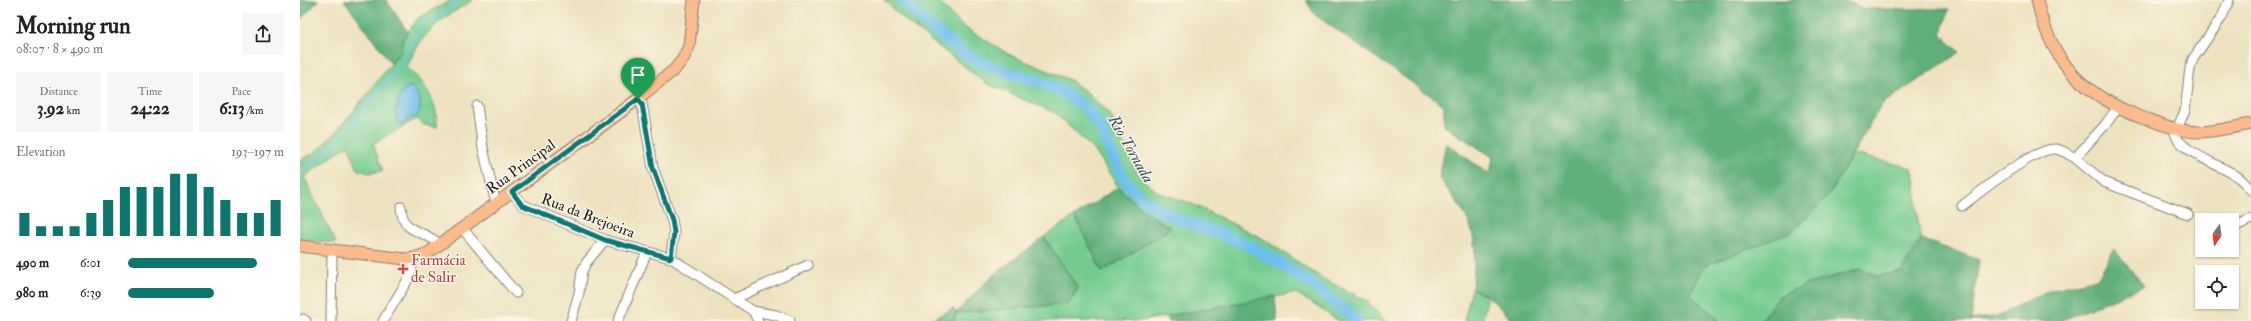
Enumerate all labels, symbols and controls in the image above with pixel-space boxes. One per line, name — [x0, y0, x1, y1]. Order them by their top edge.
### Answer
text: Morning run — [16, 12, 131, 40]
button: share — [242, 13, 284, 55]
text: 08:07 · 8 × 490 m — [16, 41, 103, 57]
pin — [621, 58, 655, 99]
icon: arrive — [627, 64, 649, 86]
text: Distance — [39, 85, 78, 98]
text: Time — [138, 85, 162, 98]
text: Pace — [231, 85, 251, 98]
text: 3.92 — [37, 98, 64, 119]
text: 24:22 — [130, 98, 170, 119]
text: 6:13 — [219, 98, 245, 119]
text: km — [64, 104, 80, 117]
text: /km — [245, 104, 263, 117]
water label: Rio Tornada — [1103, 111, 1158, 187]
street label: Rua Principal — [483, 135, 560, 199]
text: Elevation — [16, 144, 66, 160]
text: 193–197 m — [231, 144, 284, 160]
street label: Rua da Brejoeira — [539, 189, 638, 243]
north arrow — [2195, 213, 2239, 257]
map controls — [2195, 213, 2239, 309]
place label: Farmácia de Salir — [411, 251, 467, 287]
text: 490 m — [16, 255, 49, 271]
text: 6:01 — [80, 255, 101, 271]
marker: Farmácia de Salir — [398, 264, 408, 274]
button: locate — [2195, 265, 2239, 309]
text: 980 m — [16, 285, 48, 301]
text: 6:39 — [80, 285, 101, 301]

